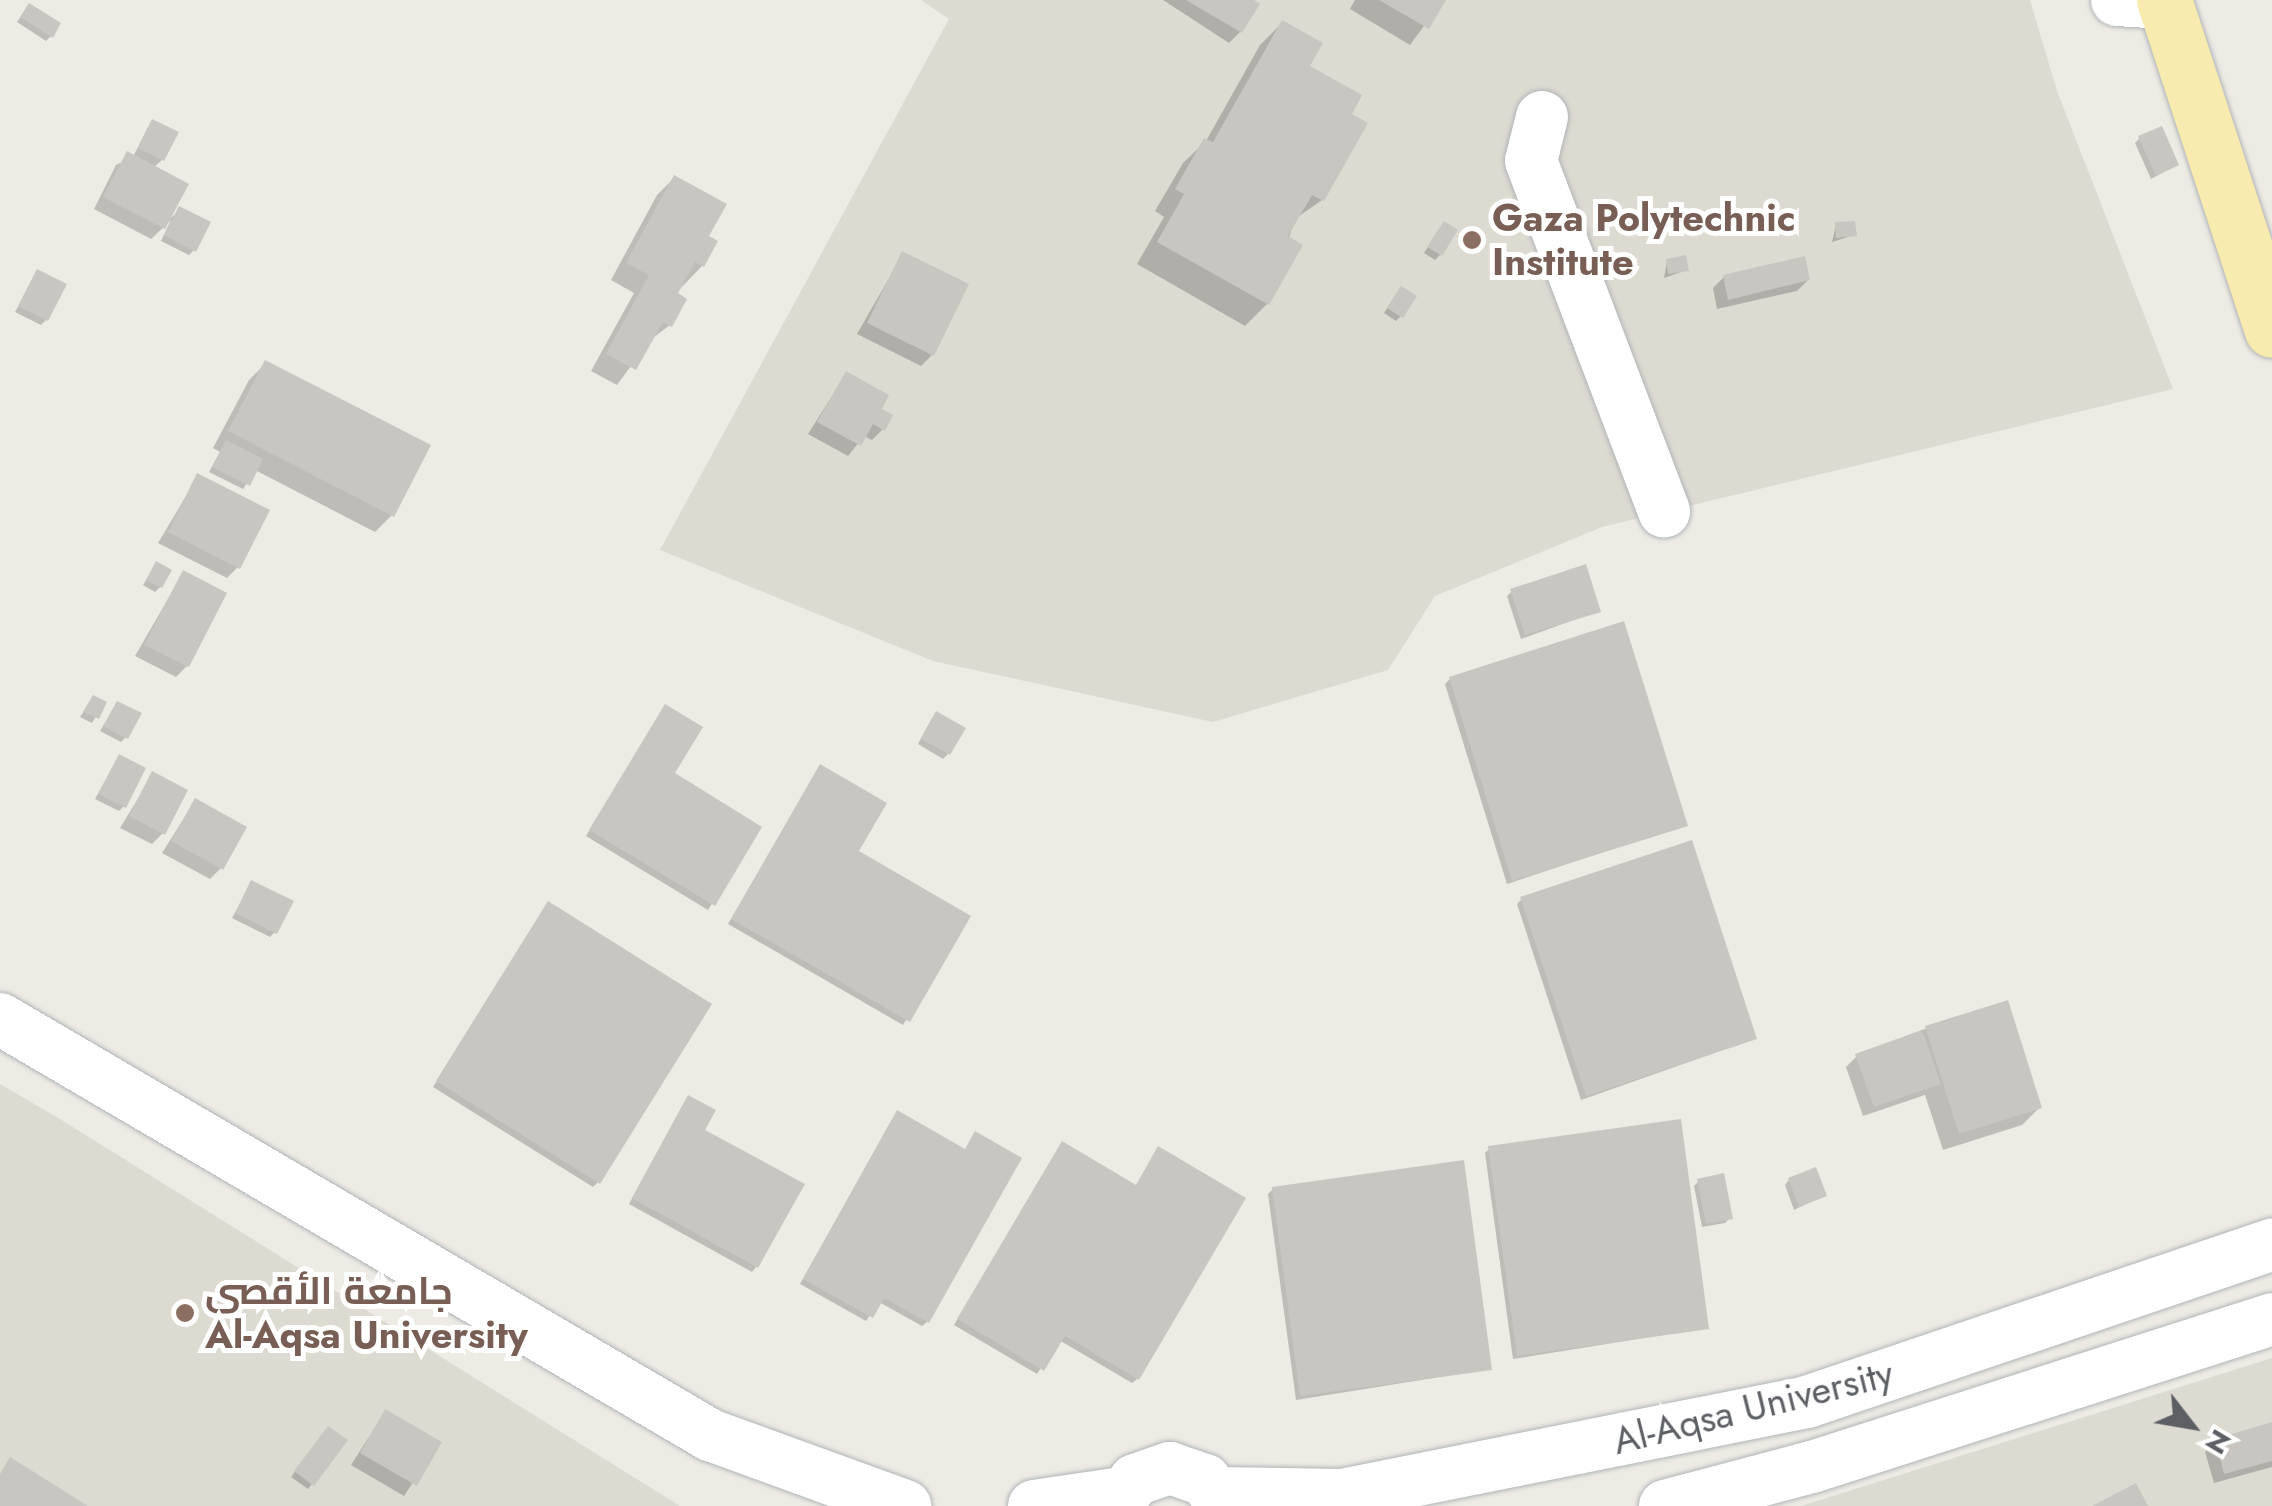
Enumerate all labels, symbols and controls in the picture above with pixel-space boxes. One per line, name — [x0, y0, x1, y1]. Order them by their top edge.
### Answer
place label: Gaza Polytechnic Institute — [1492, 195, 1796, 284]
marker: Gaza Polytechnic Institute — [1461, 229, 1483, 251]
place label: جامعة الأقصى Al-Aqsa University — [205, 1268, 528, 1358]
marker: جامعة الأقصى Al-Aqsa University — [174, 1302, 196, 1324]
street label: Al-Aqsa University — [1608, 1350, 1898, 1464]
north arrow — [2142, 1376, 2242, 1476]
text: N — [2195, 1422, 2241, 1462]

